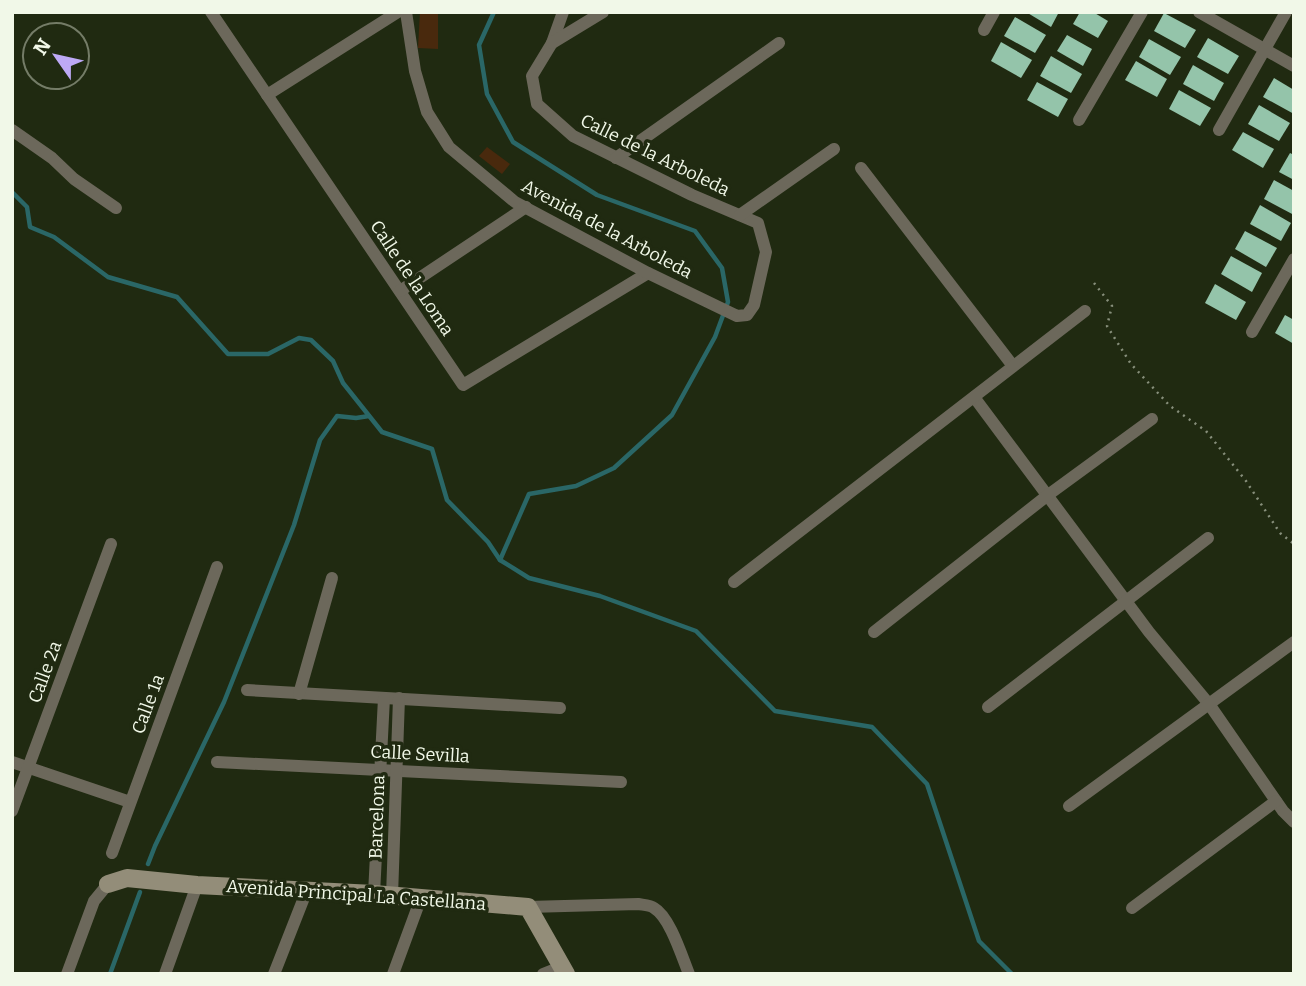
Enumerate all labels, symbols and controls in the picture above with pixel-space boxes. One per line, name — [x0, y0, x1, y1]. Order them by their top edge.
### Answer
north arrow — [21, 21, 91, 91]
text: N — [29, 34, 56, 59]
street label: Calle de la Arboleda — [577, 109, 733, 201]
street label: Avenida de la Arboleda — [518, 175, 696, 283]
street label: Calle de la Loma — [365, 216, 459, 340]
street label: Calle 2a — [24, 638, 66, 706]
street label: Calle 1a — [127, 671, 169, 737]
street label: Calle Sevilla — [370, 740, 470, 768]
street label: Barcelona — [365, 774, 389, 859]
street label: Avenida Principal La Castellana — [225, 875, 487, 915]

